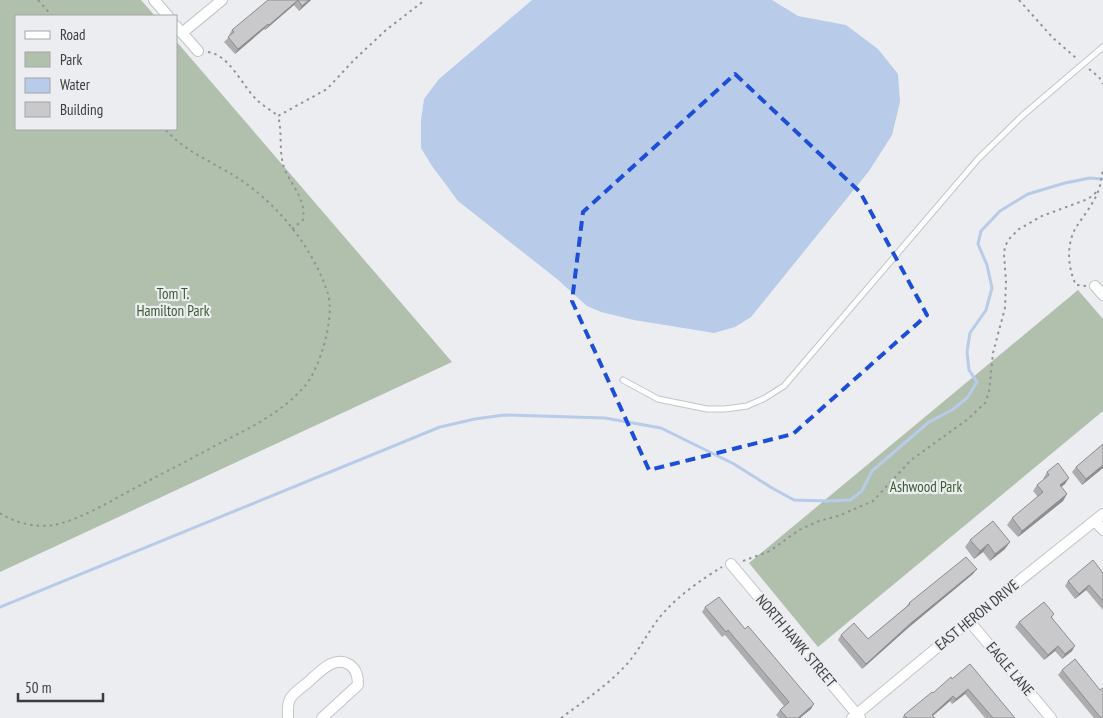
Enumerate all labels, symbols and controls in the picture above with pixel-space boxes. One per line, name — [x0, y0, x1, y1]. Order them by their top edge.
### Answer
legend — [15, 15, 178, 130]
text: Road — [60, 25, 86, 44]
text: Park — [60, 50, 82, 69]
text: Water — [60, 75, 91, 94]
text: Building — [60, 100, 103, 119]
park label: Tom T. Hamilton Park — [136, 284, 210, 320]
park label: Ashwood Park — [890, 477, 962, 496]
street label: EAST HERON DRIVE — [931, 575, 1022, 654]
street label: NORTH HAWK STREET — [752, 590, 841, 691]
street label: EAGLE LANE — [982, 638, 1038, 699]
scale bar — [18, 670, 102, 702]
text: 50 m — [25, 678, 51, 697]

